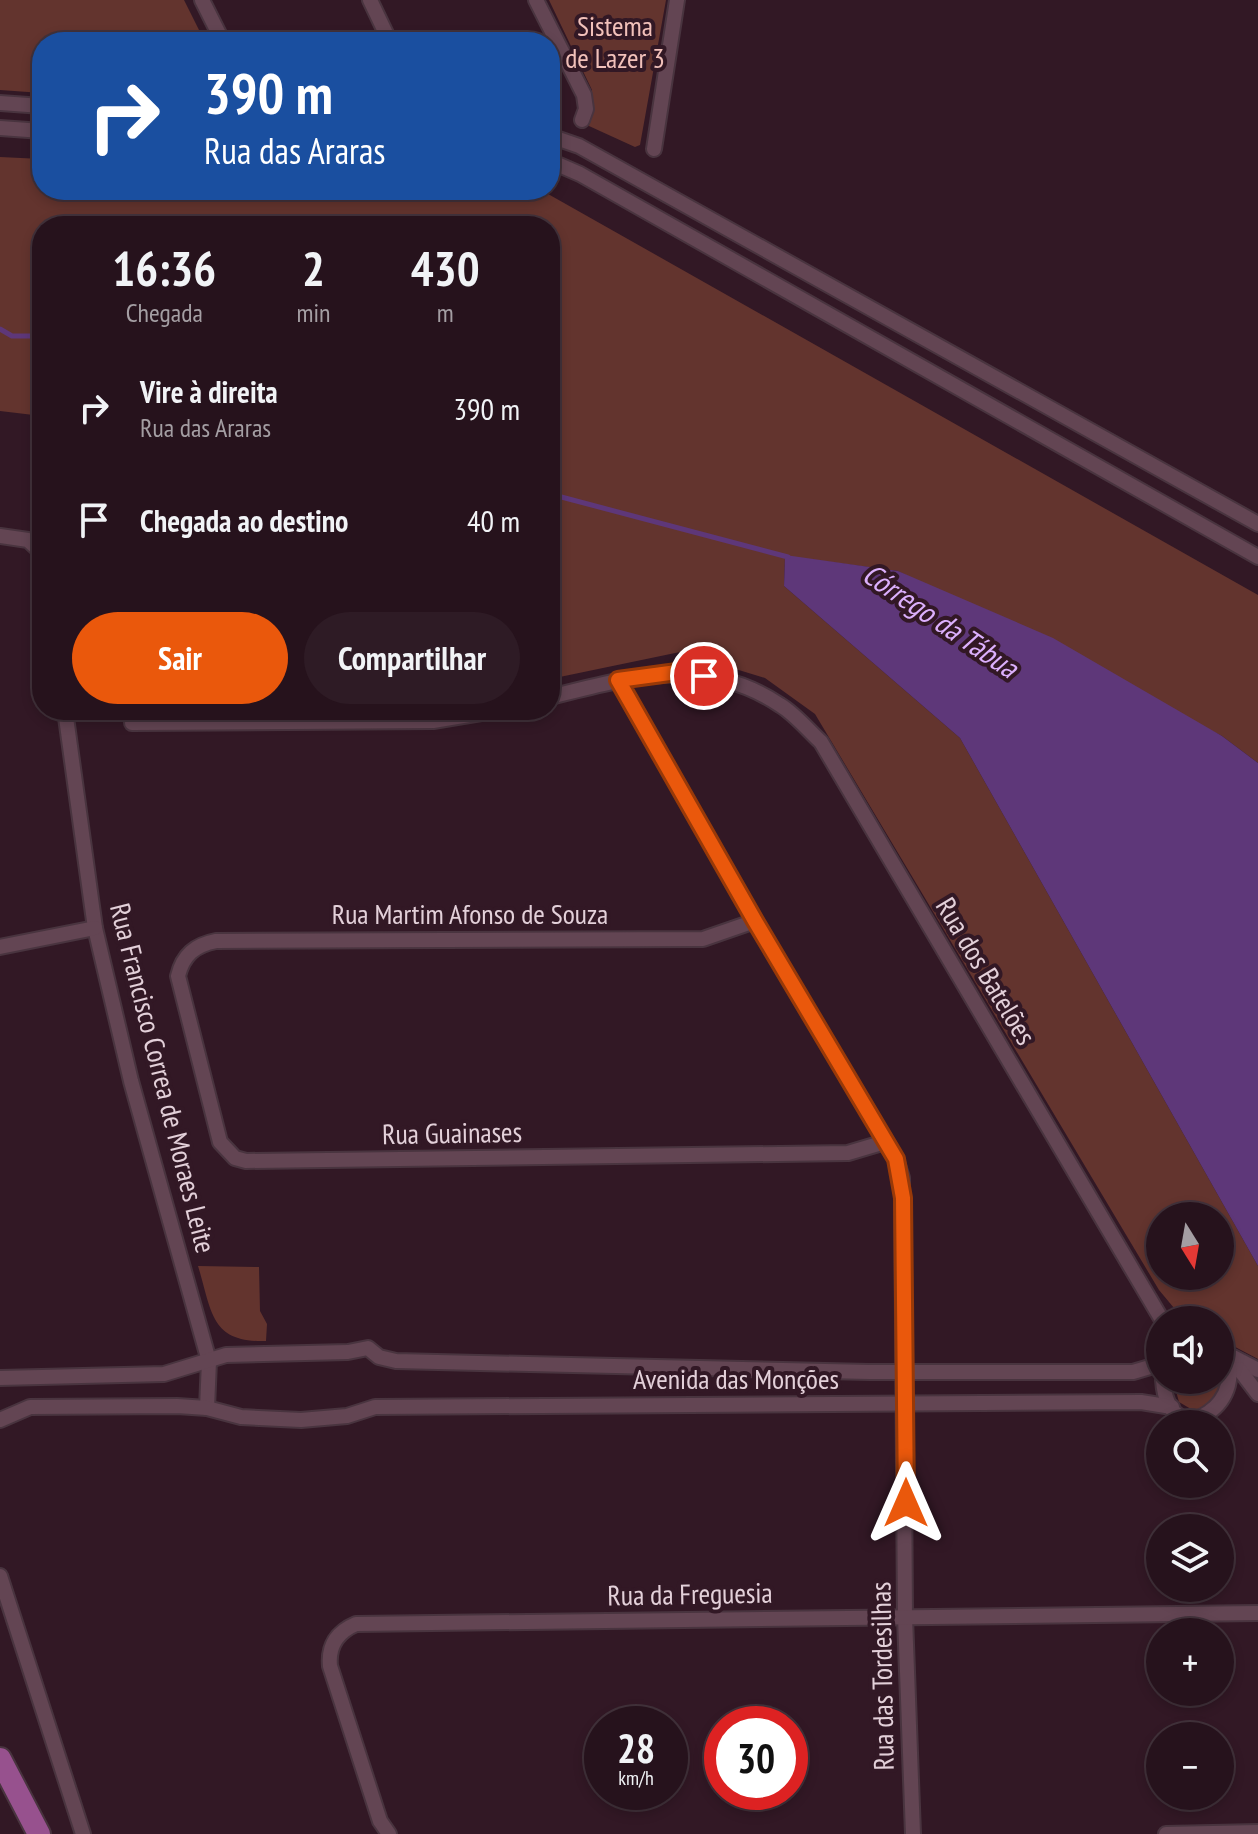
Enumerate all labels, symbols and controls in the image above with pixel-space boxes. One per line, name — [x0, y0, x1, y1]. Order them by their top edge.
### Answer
park label: Sistema de Lazer 3 — [565, 7, 665, 76]
text: 390 m — [204, 57, 333, 129]
icon: right — [72, 64, 176, 168]
text: Rua das Araras — [204, 127, 385, 174]
text: 16:36 — [112, 237, 216, 299]
text: 2 — [302, 237, 325, 299]
text: 430 — [411, 237, 480, 299]
text: Chegada — [126, 296, 203, 329]
text: min — [296, 296, 330, 329]
text: m — [437, 296, 454, 329]
text: Vire à direita — [140, 372, 278, 411]
icon: right — [72, 386, 116, 430]
text: 390 m — [454, 389, 520, 428]
text: Rua das Araras — [140, 411, 271, 444]
icon: arrive — [72, 498, 116, 542]
text: Chegada ao destino — [140, 501, 348, 540]
text: 40 m — [467, 501, 520, 540]
water label: Córrego da Tábua — [856, 554, 1028, 687]
button: Sair — [72, 612, 288, 704]
button: Compartilhar — [304, 612, 520, 704]
pin — [670, 642, 738, 710]
icon: arrive — [682, 654, 726, 698]
street label: Rua dos Batelões — [928, 890, 1045, 1051]
street label: Rua Martim Afonso de Souza — [332, 895, 608, 932]
street label: Rua Francisco Correa de Moraes Leite — [102, 899, 225, 1257]
street label: Rua Guainases — [382, 1113, 522, 1152]
north arrow — [1146, 1202, 1234, 1290]
map controls — [1146, 1202, 1234, 1810]
button: sound — [1146, 1306, 1234, 1394]
street label: Avenida das Monções — [633, 1360, 839, 1397]
button: search — [1146, 1410, 1234, 1498]
position arrow — [864, 1461, 948, 1545]
button: layers — [1146, 1514, 1234, 1602]
street label: Rua da Freguesia — [607, 1574, 773, 1613]
street label: Rua das Tordesilhas — [861, 1581, 902, 1771]
button: + — [1146, 1618, 1234, 1706]
speed limit sign: 30 — [704, 1706, 808, 1810]
text: 28 — [617, 1722, 655, 1774]
button: − — [1146, 1722, 1234, 1810]
text: km/h — [618, 1765, 654, 1791]

